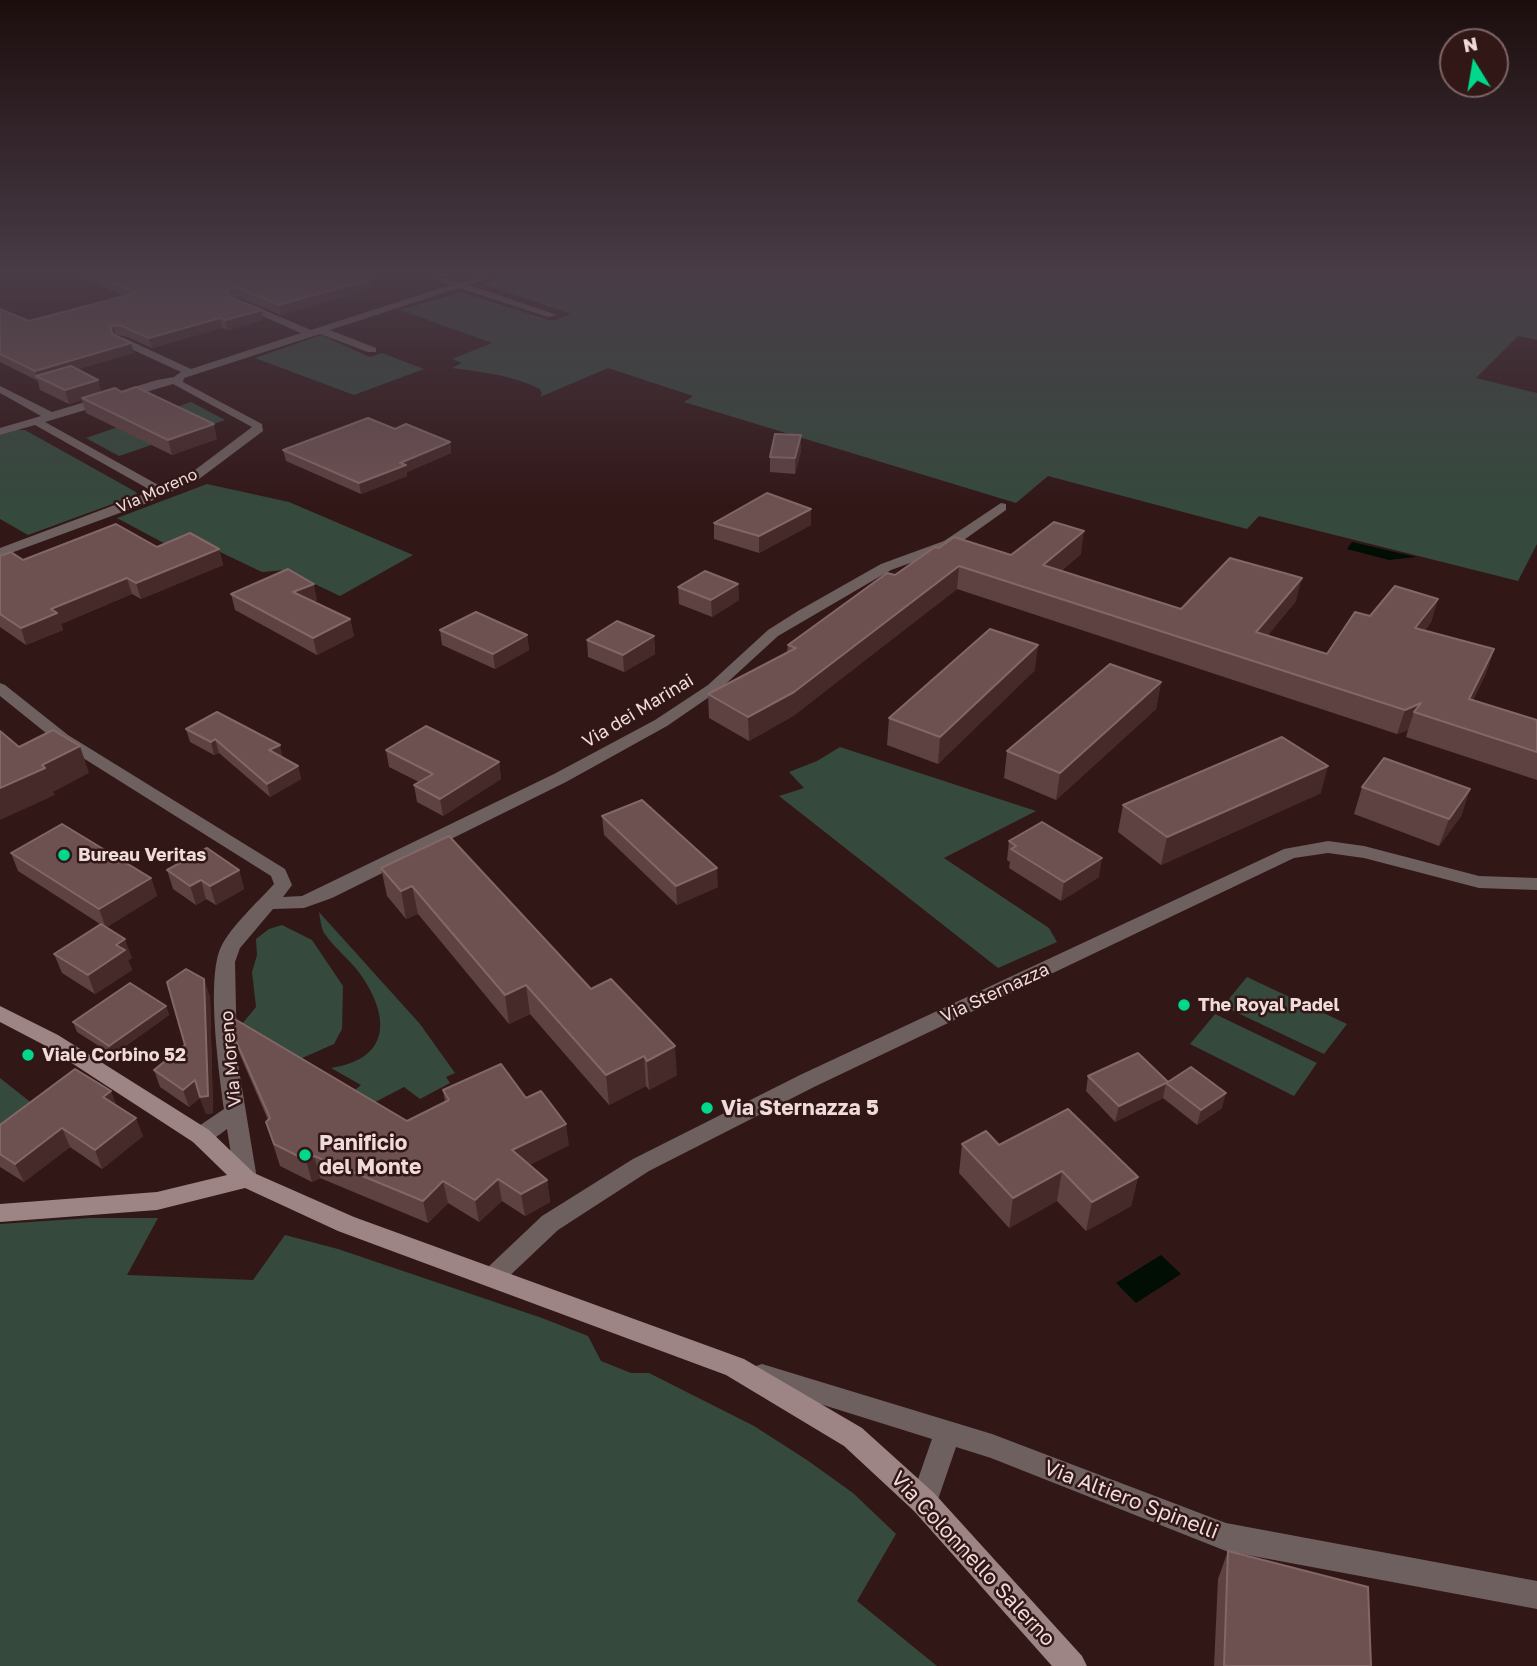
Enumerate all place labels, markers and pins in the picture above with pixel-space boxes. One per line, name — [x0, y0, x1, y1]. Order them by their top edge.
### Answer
place label: Bureau Veritas — [78, 844, 206, 866]
marker: Bureau Veritas — [56, 847, 72, 863]
place label: The Royal Padel — [1198, 994, 1339, 1016]
marker: The Royal Padel — [1176, 997, 1192, 1013]
place label: Viale Corbino 52 — [42, 1044, 186, 1066]
marker: Viale Corbino 52 — [20, 1047, 36, 1063]
place label: Via Sternazza 5 — [721, 1095, 879, 1121]
marker: Via Sternazza 5 — [699, 1100, 715, 1116]
place label: Panificio del Monte — [319, 1130, 421, 1180]
marker: Panificio del Monte — [297, 1147, 313, 1163]

